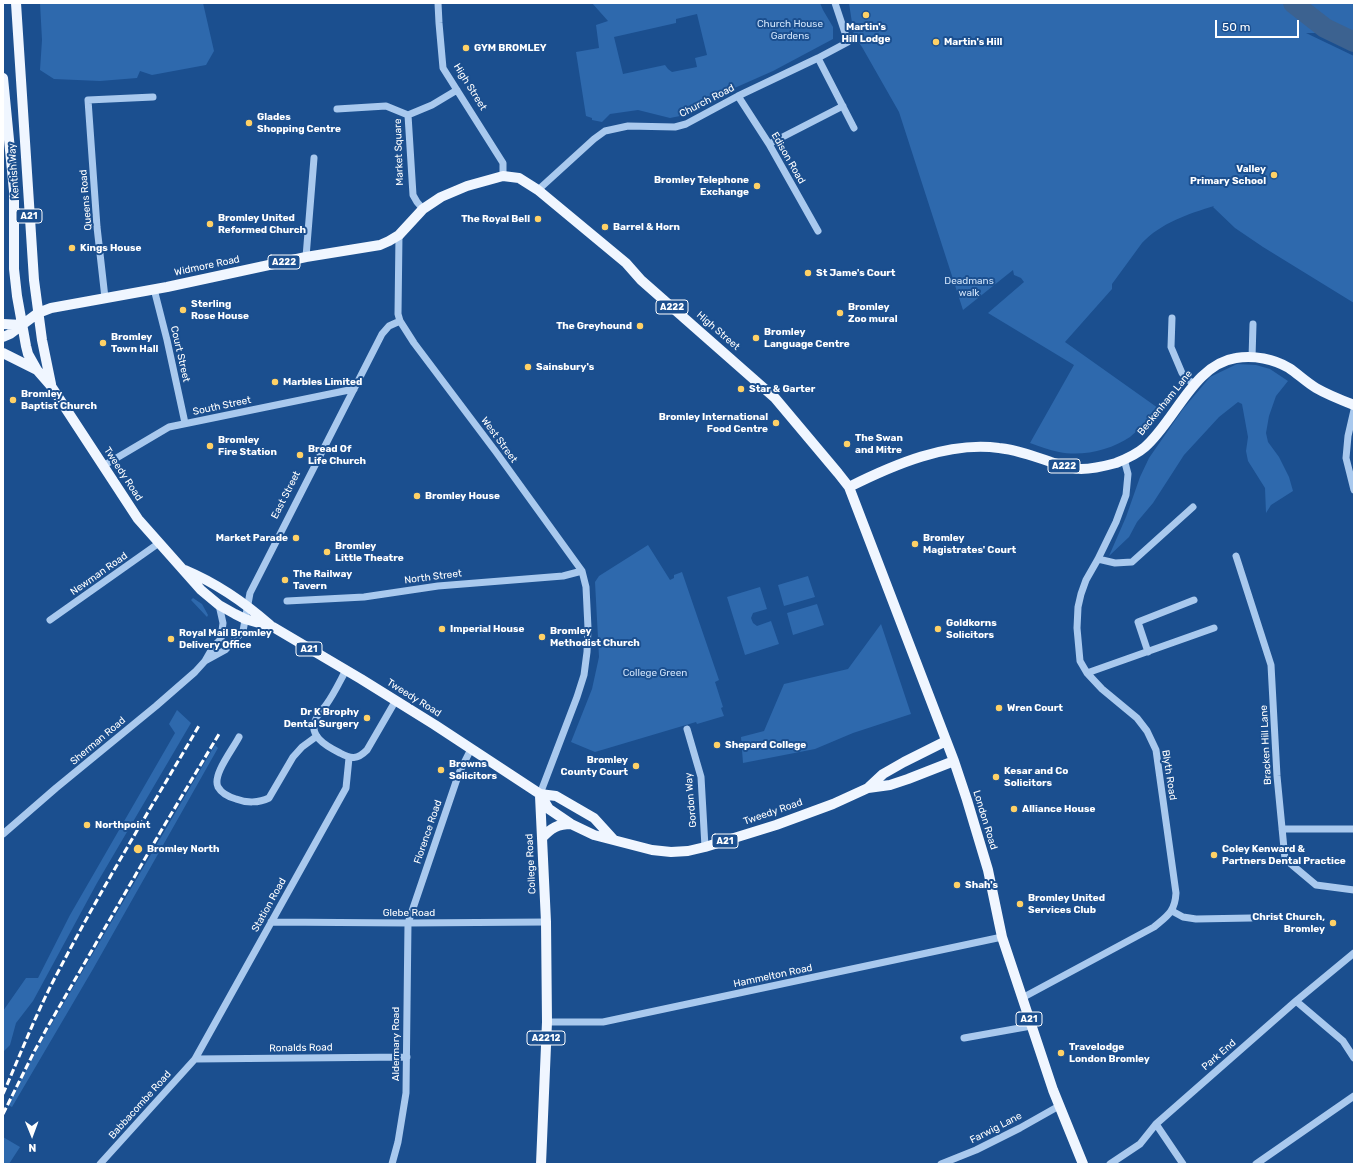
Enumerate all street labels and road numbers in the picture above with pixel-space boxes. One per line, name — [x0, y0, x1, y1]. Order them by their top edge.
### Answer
street label: High Street — [451, 61, 489, 113]
street label: Church Road — [677, 82, 737, 120]
street label: Market Square — [392, 118, 406, 186]
street label: Edison Road — [768, 130, 808, 186]
street label: Kentish Way — [6, 143, 22, 199]
street label: Queens Road — [77, 169, 95, 231]
road number: A21 — [16, 209, 42, 223]
street label: Widmore Road — [173, 253, 241, 279]
road number: A222 — [268, 255, 300, 269]
road number: A222 — [656, 300, 688, 314]
street label: High Street — [694, 309, 742, 353]
street label: Court Street — [168, 325, 192, 383]
street label: Beckenham Lane — [1135, 368, 1195, 438]
street label: South Street — [192, 394, 252, 418]
street label: West Street — [478, 415, 520, 465]
street label: Tweedy Road — [101, 445, 145, 503]
road number: A222 — [1048, 459, 1080, 473]
street label: East Street — [269, 469, 303, 521]
street label: Newman Road — [68, 550, 130, 598]
street label: North Street — [404, 568, 462, 586]
road number: A21 — [296, 642, 322, 656]
street label: Tweedy Road — [385, 677, 443, 719]
street label: Bracken Hill Lane — [1258, 705, 1274, 785]
street label: Sherman Road — [68, 714, 128, 768]
street label: Blyth Road — [1159, 749, 1179, 801]
street label: Gordon Way — [683, 772, 699, 828]
street label: London Road — [970, 789, 1000, 851]
street label: Tweedy Road — [742, 796, 804, 828]
street label: Florence Road — [411, 799, 445, 865]
street label: College Road — [523, 833, 539, 895]
road number: A21 — [712, 834, 738, 848]
street label: Station Road — [249, 876, 289, 934]
street label: Glebe Road — [383, 907, 435, 919]
street label: Hammelton Road — [732, 962, 814, 990]
street label: Aldermary Road — [390, 1007, 402, 1081]
road number: A21 — [1016, 1012, 1042, 1026]
road number: A2212 — [527, 1031, 565, 1045]
street label: Park End — [1199, 1037, 1239, 1073]
street label: Ronalds Road — [269, 1041, 333, 1055]
street label: Babbacombe Road — [106, 1068, 174, 1142]
street label: Farwig Lane — [968, 1110, 1024, 1146]

